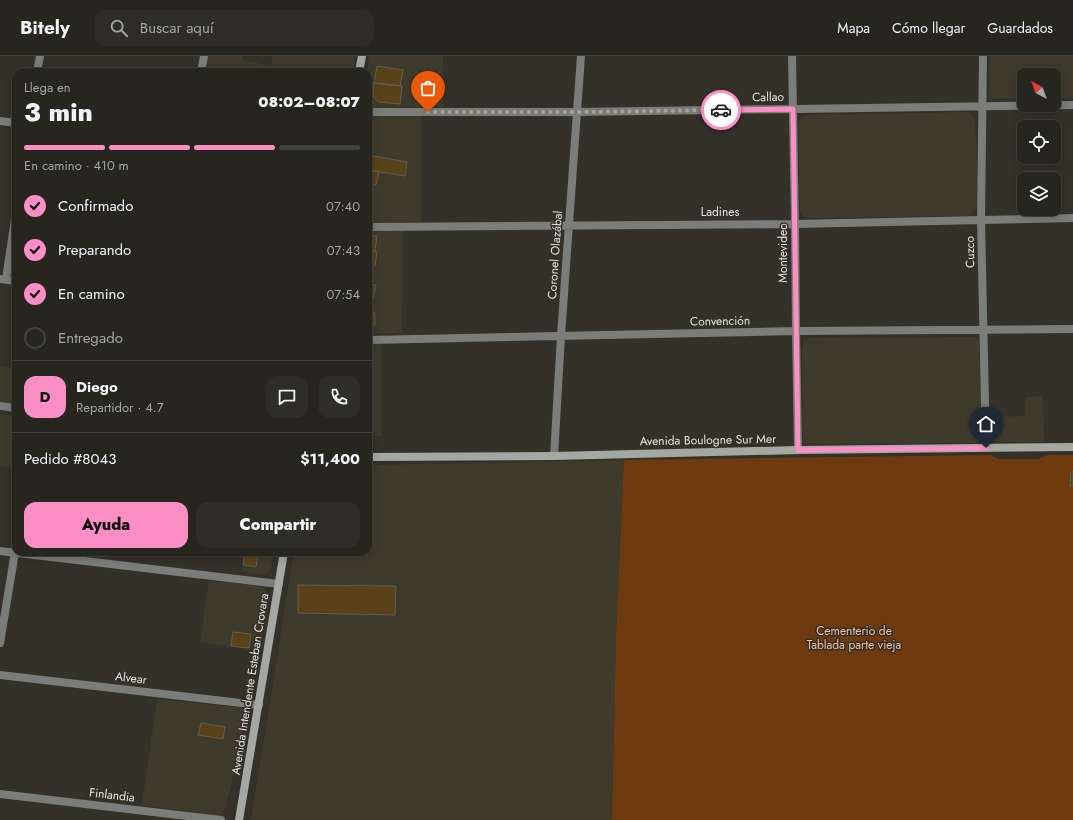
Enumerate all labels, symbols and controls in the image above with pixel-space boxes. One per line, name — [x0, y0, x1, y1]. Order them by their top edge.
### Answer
search box — [94, 10, 374, 46]
text: Bitely — [20, 14, 70, 41]
icon: search — [108, 17, 130, 39]
text: Buscar aquí — [140, 17, 214, 39]
text: Mapa — [837, 18, 870, 38]
text: Cómo llegar — [892, 18, 965, 38]
text: Guardados — [987, 18, 1053, 38]
north arrow — [1017, 68, 1061, 112]
map controls — [1017, 68, 1061, 216]
pin — [411, 71, 445, 112]
icon: bag — [417, 77, 439, 99]
text: Llega en — [24, 78, 71, 97]
street label: Callao — [752, 88, 785, 106]
courier — [701, 90, 741, 130]
text: 08:02–08:07 — [258, 91, 360, 113]
text: 3 min — [24, 93, 93, 131]
icon: car — [710, 99, 732, 121]
button: locate — [1017, 120, 1061, 164]
text: En camino · 410 m — [24, 156, 129, 175]
button: layers — [1017, 172, 1061, 216]
icon: check — [24, 195, 46, 217]
text: Confirmado — [58, 195, 133, 217]
text: 07:40 — [326, 197, 360, 216]
street label: Ladines — [701, 203, 739, 221]
street label: Coronel Olazábal — [543, 210, 567, 300]
street label: Montevideo — [774, 223, 792, 283]
street label: Cuzco — [961, 235, 979, 268]
icon: check — [24, 239, 46, 261]
text: Preparando — [58, 239, 131, 261]
text: 07:43 — [327, 241, 360, 260]
icon: check — [24, 283, 46, 305]
text: En camino — [58, 283, 125, 305]
text: 07:54 — [327, 285, 360, 304]
street label: Convención — [690, 311, 750, 331]
text: Entregado — [58, 327, 123, 349]
text: Diego — [76, 376, 118, 398]
button: chat — [266, 376, 308, 418]
button: phone — [318, 376, 360, 418]
text: D — [40, 386, 51, 408]
text: Repartidor · 4.7 — [76, 398, 164, 417]
pin — [969, 407, 1003, 448]
icon: home — [975, 413, 997, 435]
street label: Avenida Boulogne Sur Mer — [640, 430, 777, 450]
text: Pedido #8043 — [24, 448, 116, 470]
text: $11,400 — [300, 448, 360, 470]
button: Ayuda — [24, 502, 188, 548]
button: Compartir — [196, 502, 360, 548]
street label: Avenida Intendente Esteban Crovara — [227, 592, 273, 776]
park label: Cementerio de Tablada parte vieja — [807, 622, 901, 654]
street label: Alvear — [114, 667, 149, 689]
street label: Finlandia — [88, 783, 136, 807]

